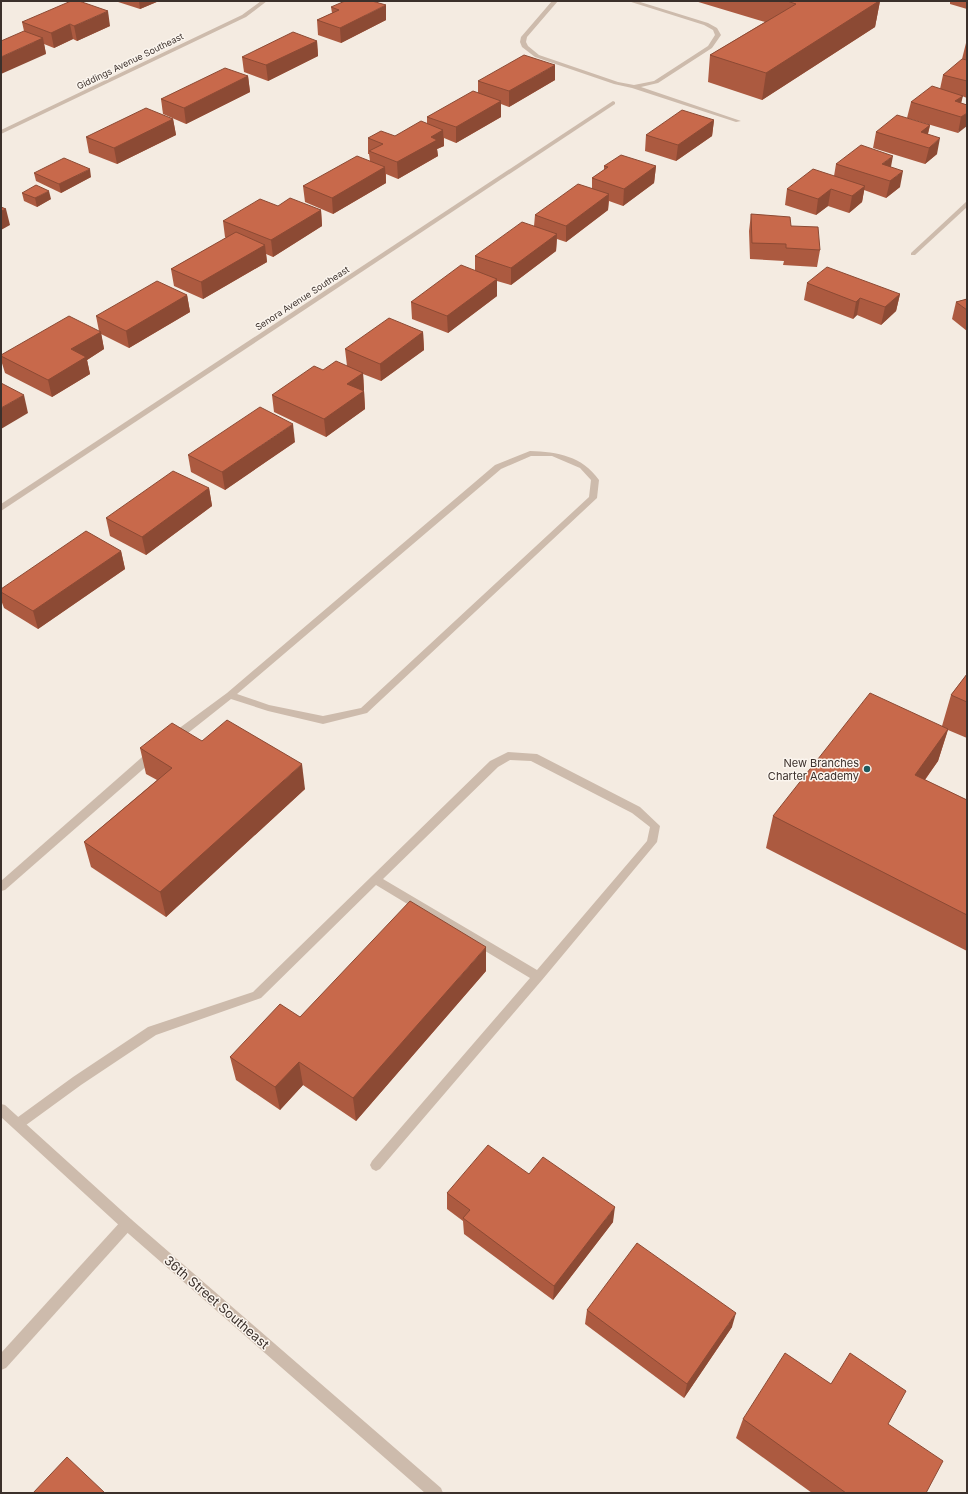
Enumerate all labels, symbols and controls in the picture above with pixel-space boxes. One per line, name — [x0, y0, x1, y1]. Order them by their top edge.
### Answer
street label: Giddings Avenue Southeast — [75, 30, 185, 92]
street label: Senora Avenue Southeast — [253, 263, 351, 332]
place label: New Branches Charter Academy — [768, 756, 859, 783]
marker: New Branches Charter Academy — [862, 764, 872, 774]
street label: 36th Street Southeast — [161, 1252, 273, 1352]

